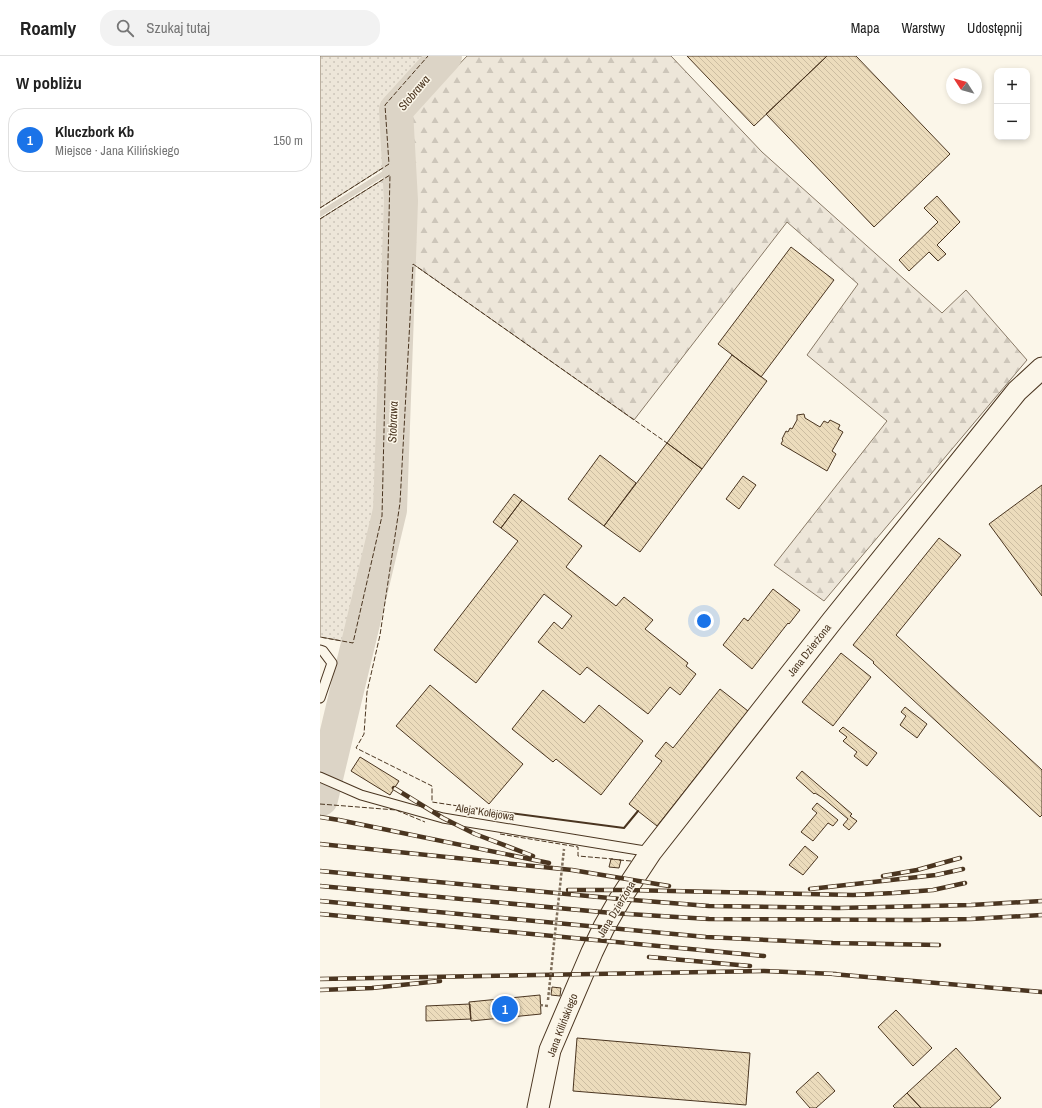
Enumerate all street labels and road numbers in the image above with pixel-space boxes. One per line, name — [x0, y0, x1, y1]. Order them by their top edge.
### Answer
street label: Jana Dzierżona — [784, 621, 834, 679]
street label: Aleja Kolejowa — [454, 800, 515, 824]
street label: Jana Dzierżona — [594, 878, 638, 940]
street label: Jana Kilińskiego — [544, 991, 580, 1059]

